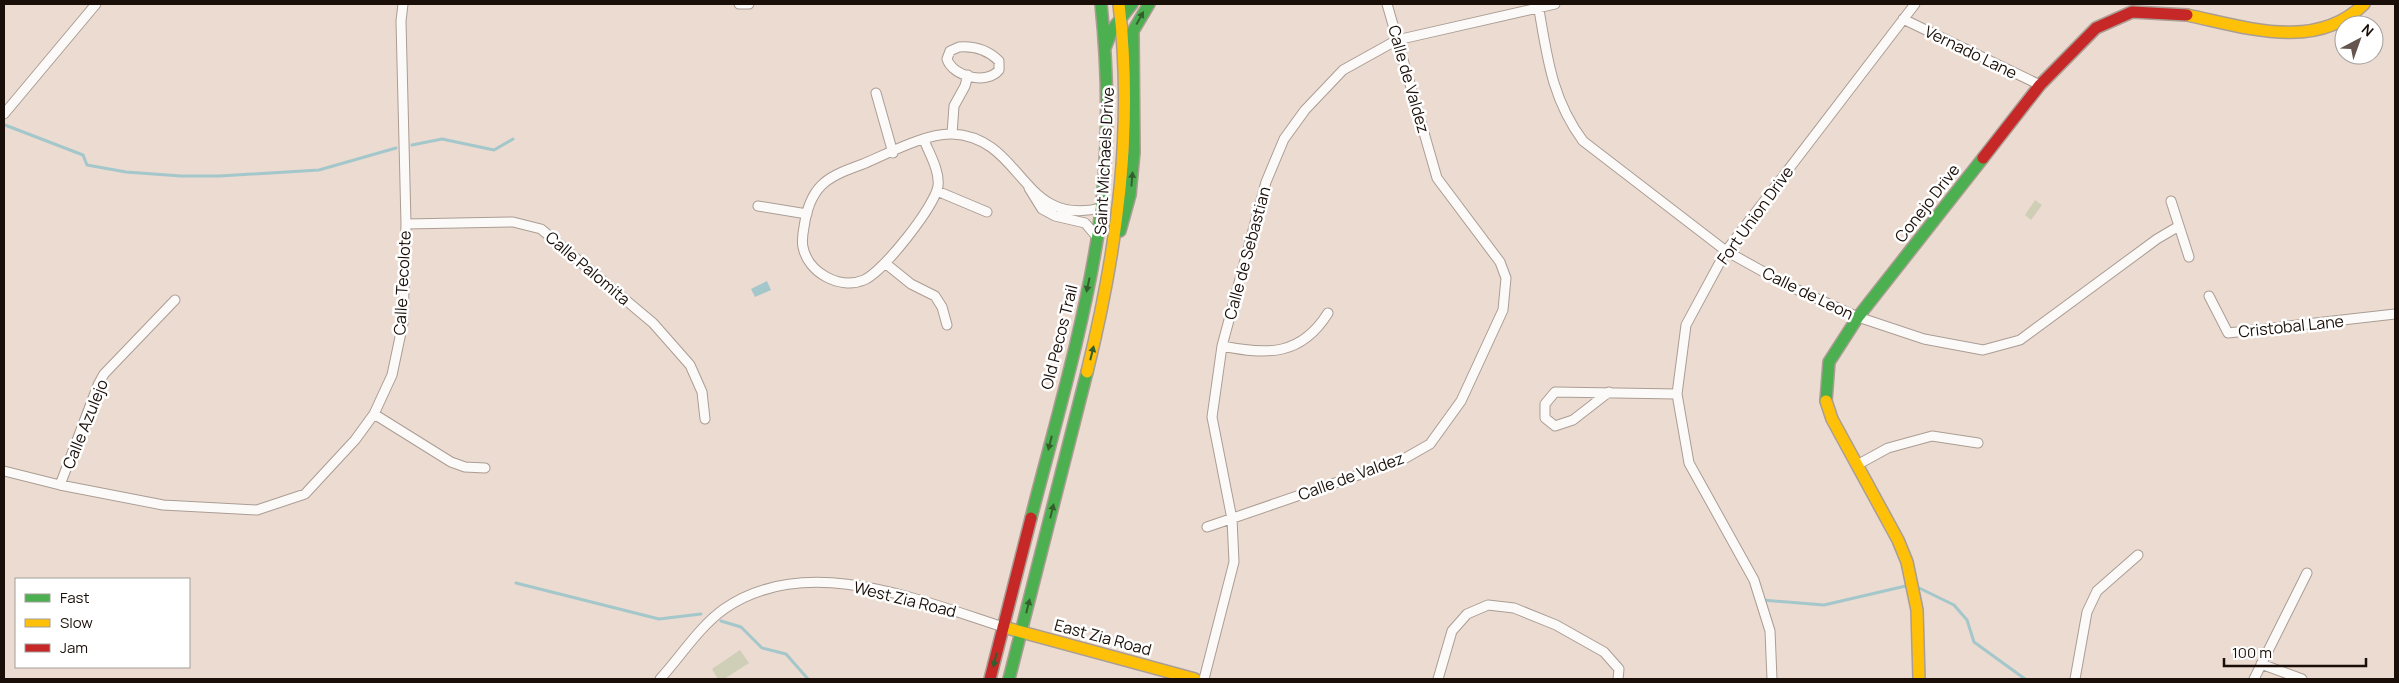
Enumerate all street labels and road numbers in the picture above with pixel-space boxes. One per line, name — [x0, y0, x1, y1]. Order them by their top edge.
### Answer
street label: Vernado Lane — [1921, 20, 2021, 84]
street label: Calle de Valdez — [1383, 22, 1435, 136]
street label: Saint Michaels Drive — [1089, 86, 1119, 236]
street label: Conejo Drive — [1889, 159, 1965, 247]
street label: Fort Union Drive — [1712, 161, 1798, 269]
street label: Calle de Sebastian — [1219, 184, 1275, 322]
street label: Calle Palomita — [541, 226, 635, 310]
street label: Calle Tecolote — [388, 230, 416, 336]
street label: Calle de Leon — [1759, 261, 1857, 325]
street label: Old Pecos Trail — [1035, 282, 1083, 392]
street label: Cristobal Lane — [2237, 310, 2345, 342]
street label: Calle Azulejo — [57, 376, 113, 472]
street label: Calle de Valdez — [1295, 447, 1407, 505]
street label: West Zia Road — [851, 576, 959, 622]
street label: East Zia Road — [1052, 613, 1154, 661]

